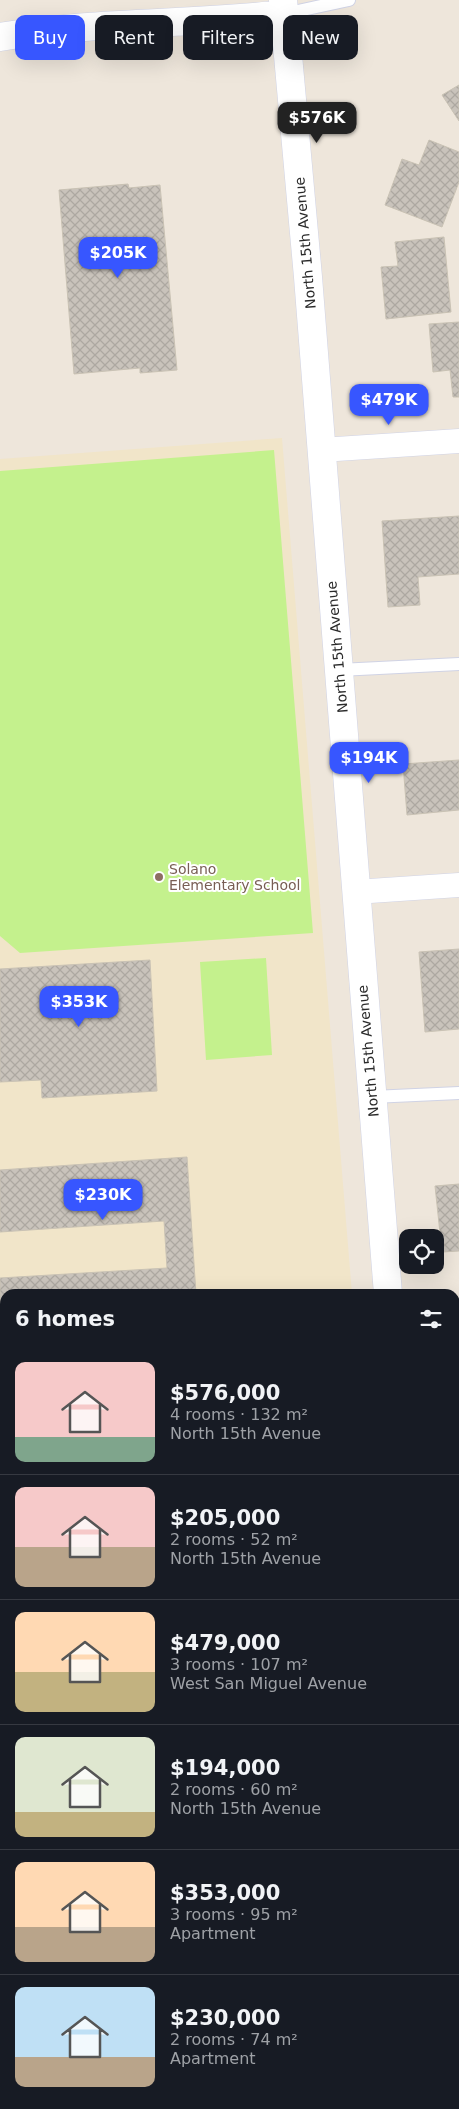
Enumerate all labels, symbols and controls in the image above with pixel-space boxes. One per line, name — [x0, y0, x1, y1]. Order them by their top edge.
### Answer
chip: Buy — [15, 15, 85, 60]
chip: Rent — [95, 15, 173, 60]
chip: Filters — [183, 15, 273, 60]
chip: New — [283, 15, 358, 60]
pin: $576K — [282, 102, 352, 144]
text: $576K — [289, 108, 345, 127]
street label: North 15th Avenue — [291, 176, 319, 310]
pin: $205K — [83, 236, 153, 279]
text: $205K — [90, 243, 146, 262]
pin: $479K — [354, 384, 424, 426]
text: $479K — [361, 390, 417, 409]
street label: North 15th Avenue — [323, 580, 351, 714]
pin: $194K — [334, 742, 404, 784]
text: $194K — [341, 748, 397, 767]
place label: Solano Elementary School — [169, 861, 301, 893]
marker: Solano Elementary School — [153, 871, 165, 883]
street label: North 15th Avenue — [354, 984, 382, 1118]
pin: $353K — [44, 986, 114, 1028]
text: $353K — [51, 992, 107, 1011]
pin: $230K — [68, 1178, 138, 1221]
text: $230K — [75, 1185, 131, 1204]
map controls — [399, 1229, 444, 1274]
button: locate — [399, 1229, 444, 1274]
icon: filters — [417, 1305, 445, 1333]
text: 6 homes — [15, 1307, 115, 1331]
text: $576,000 — [170, 1381, 280, 1405]
icon: home — [55, 1382, 115, 1442]
text: 4 rooms · 132 m² — [170, 1405, 308, 1424]
text: North 15th Avenue — [170, 1424, 321, 1443]
text: $205,000 — [170, 1506, 280, 1530]
icon: home — [55, 1507, 115, 1567]
text: 2 rooms · 52 m² — [170, 1530, 298, 1549]
text: North 15th Avenue — [170, 1549, 321, 1568]
text: $479,000 — [170, 1631, 280, 1655]
icon: home — [55, 1632, 115, 1692]
text: 3 rooms · 107 m² — [170, 1655, 308, 1674]
text: West San Miguel Avenue — [170, 1674, 367, 1693]
text: $194,000 — [170, 1756, 280, 1780]
icon: home — [55, 1757, 115, 1817]
text: 2 rooms · 60 m² — [170, 1780, 298, 1799]
text: North 15th Avenue — [170, 1799, 321, 1818]
text: $353,000 — [170, 1881, 280, 1905]
icon: home — [55, 1882, 115, 1942]
text: 3 rooms · 95 m² — [170, 1905, 298, 1924]
text: Apartment — [170, 1924, 256, 1943]
text: $230,000 — [170, 2006, 280, 2030]
icon: home — [55, 2007, 115, 2067]
text: 2 rooms · 74 m² — [170, 2030, 298, 2049]
text: Apartment — [170, 2049, 256, 2068]

